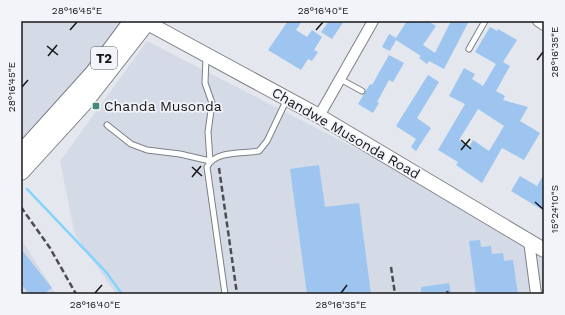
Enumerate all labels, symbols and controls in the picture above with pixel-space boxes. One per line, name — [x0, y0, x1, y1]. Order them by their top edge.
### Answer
text: 28°16'45"E — [52, 5, 102, 16]
text: 28°16'40"E — [298, 5, 348, 16]
text: 28°16'35"E — [549, 27, 560, 77]
road number: T2 — [91, 47, 117, 69]
text: 28°16'45"E — [6, 62, 17, 112]
street label: Chandwe Musonda Road — [269, 84, 423, 182]
place label: Chanda Musonda — [104, 98, 222, 114]
marker: Chanda Musonda — [91, 101, 101, 111]
text: 15°24'10"S — [549, 185, 560, 233]
text: 28°16'40"E — [70, 299, 120, 310]
text: 28°16'35"E — [316, 299, 366, 310]

